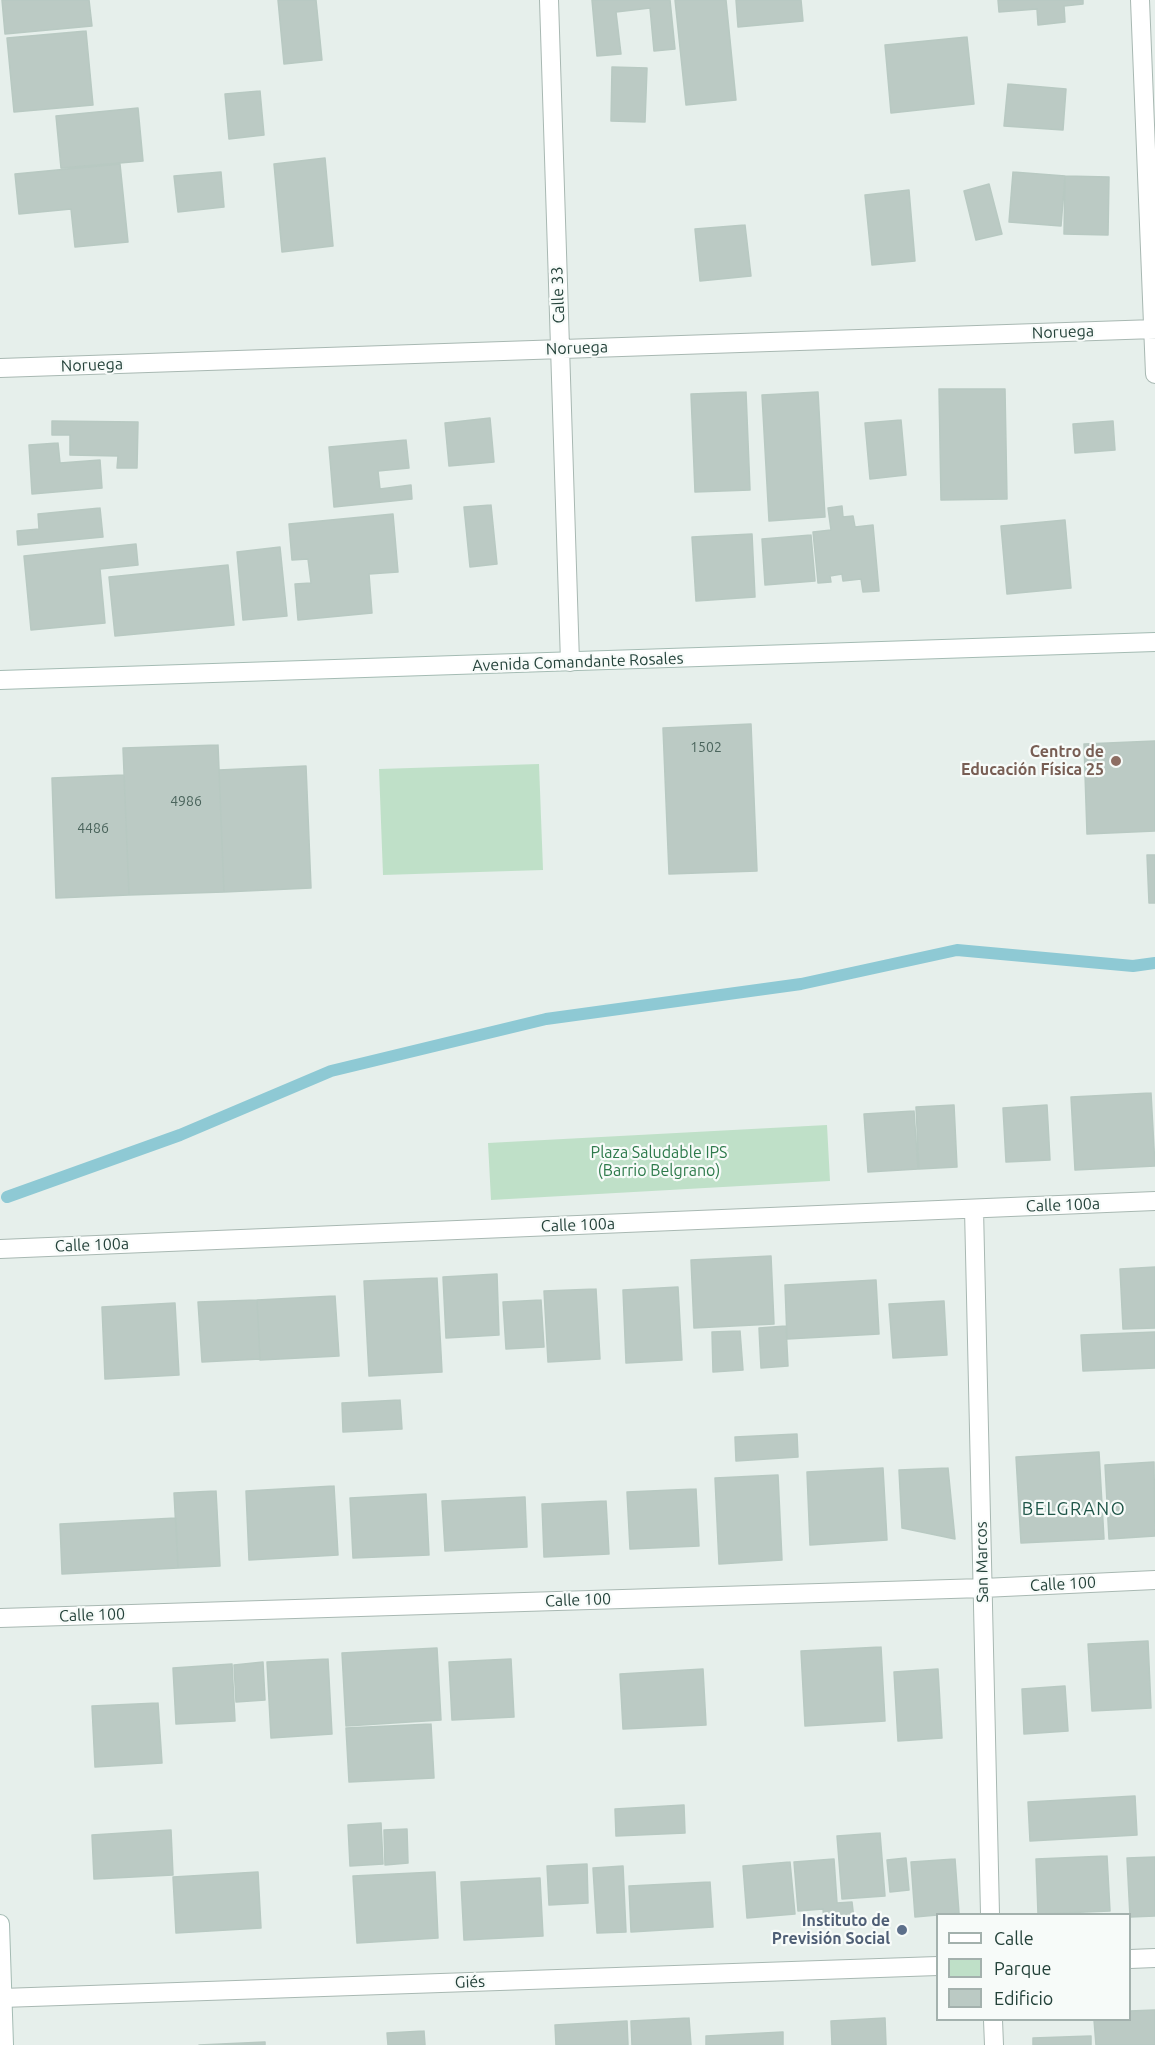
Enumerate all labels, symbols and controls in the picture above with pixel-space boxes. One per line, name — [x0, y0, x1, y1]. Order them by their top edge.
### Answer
street label: Calle 33 — [547, 266, 569, 324]
street label: Noruega — [1032, 321, 1094, 343]
street label: Noruega — [546, 337, 608, 359]
street label: Noruega — [61, 354, 123, 376]
street label: Avenida Comandante Rosales — [472, 649, 684, 675]
house number: 1502 — [690, 739, 722, 755]
place label: Centro de Educación Física 25 — [961, 742, 1104, 780]
marker: Centro de Educación Física 25 — [1109, 754, 1123, 768]
house number: 4986 — [170, 793, 202, 809]
house number: 4486 — [77, 820, 109, 836]
park label: Plaza Saludable IPS (Barrio Belgrano) — [591, 1143, 727, 1181]
street label: Calle 100a — [1026, 1194, 1100, 1216]
street label: Calle 100a — [541, 1214, 615, 1236]
street label: Calle 100a — [55, 1234, 129, 1256]
district label: BELGRANO — [1022, 1498, 1126, 1520]
street label: San Marcos — [972, 1521, 992, 1603]
street label: Calle 100 — [1030, 1573, 1096, 1595]
street label: Calle 100 — [545, 1589, 611, 1611]
street label: Calle 100 — [59, 1604, 125, 1626]
place label: Instituto de Previsión Social — [772, 1911, 890, 1949]
legend — [936, 1913, 1131, 2021]
marker: Instituto de Previsión Social — [895, 1923, 909, 1937]
text: Calle — [994, 1928, 1034, 1948]
text: Parque — [994, 1958, 1051, 1978]
street label: Giés — [455, 1972, 485, 1992]
text: Edificio — [994, 1988, 1053, 2008]

